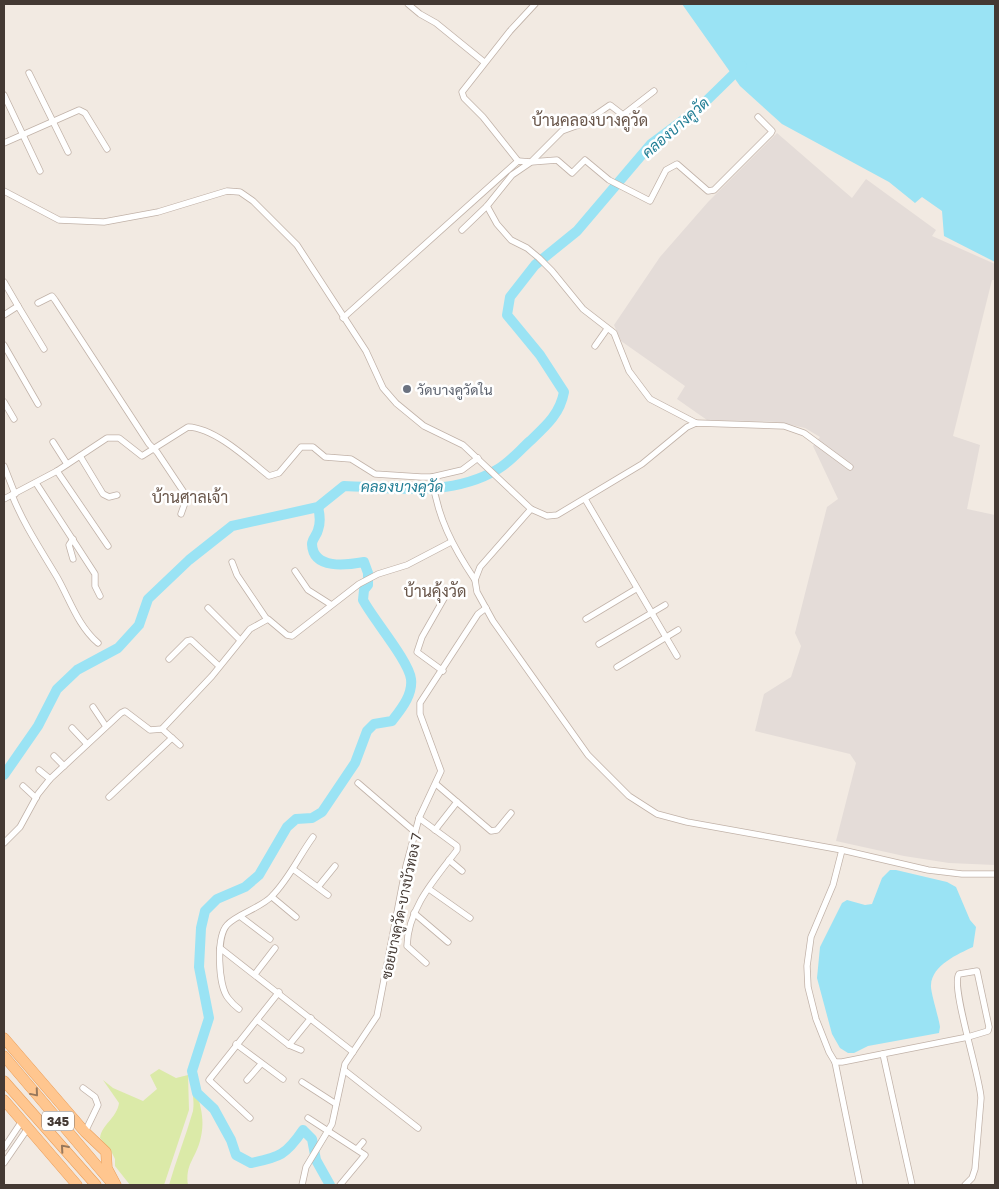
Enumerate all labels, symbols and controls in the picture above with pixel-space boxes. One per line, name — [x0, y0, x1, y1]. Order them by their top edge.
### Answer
water label: คลองบางคูวัด — [638, 93, 714, 162]
district label: บ้านคลองบางคูวัด — [532, 110, 648, 132]
place label: วัดบางคูวัดใน — [417, 381, 493, 400]
marker: วัดบางคูวัดใน — [401, 383, 413, 395]
water label: คลองบางคูวัด — [361, 477, 443, 497]
district label: บ้านศาลเจ้า — [152, 487, 228, 507]
district label: บ้านคุ้งวัด — [404, 581, 466, 603]
street label: ซอยบางคูวัด-บางบัวทอง 7 — [377, 831, 427, 981]
one-way arrow — [30, 1088, 39, 1097]
road number: 345 — [42, 1112, 74, 1130]
one-way arrow — [61, 1145, 70, 1154]

